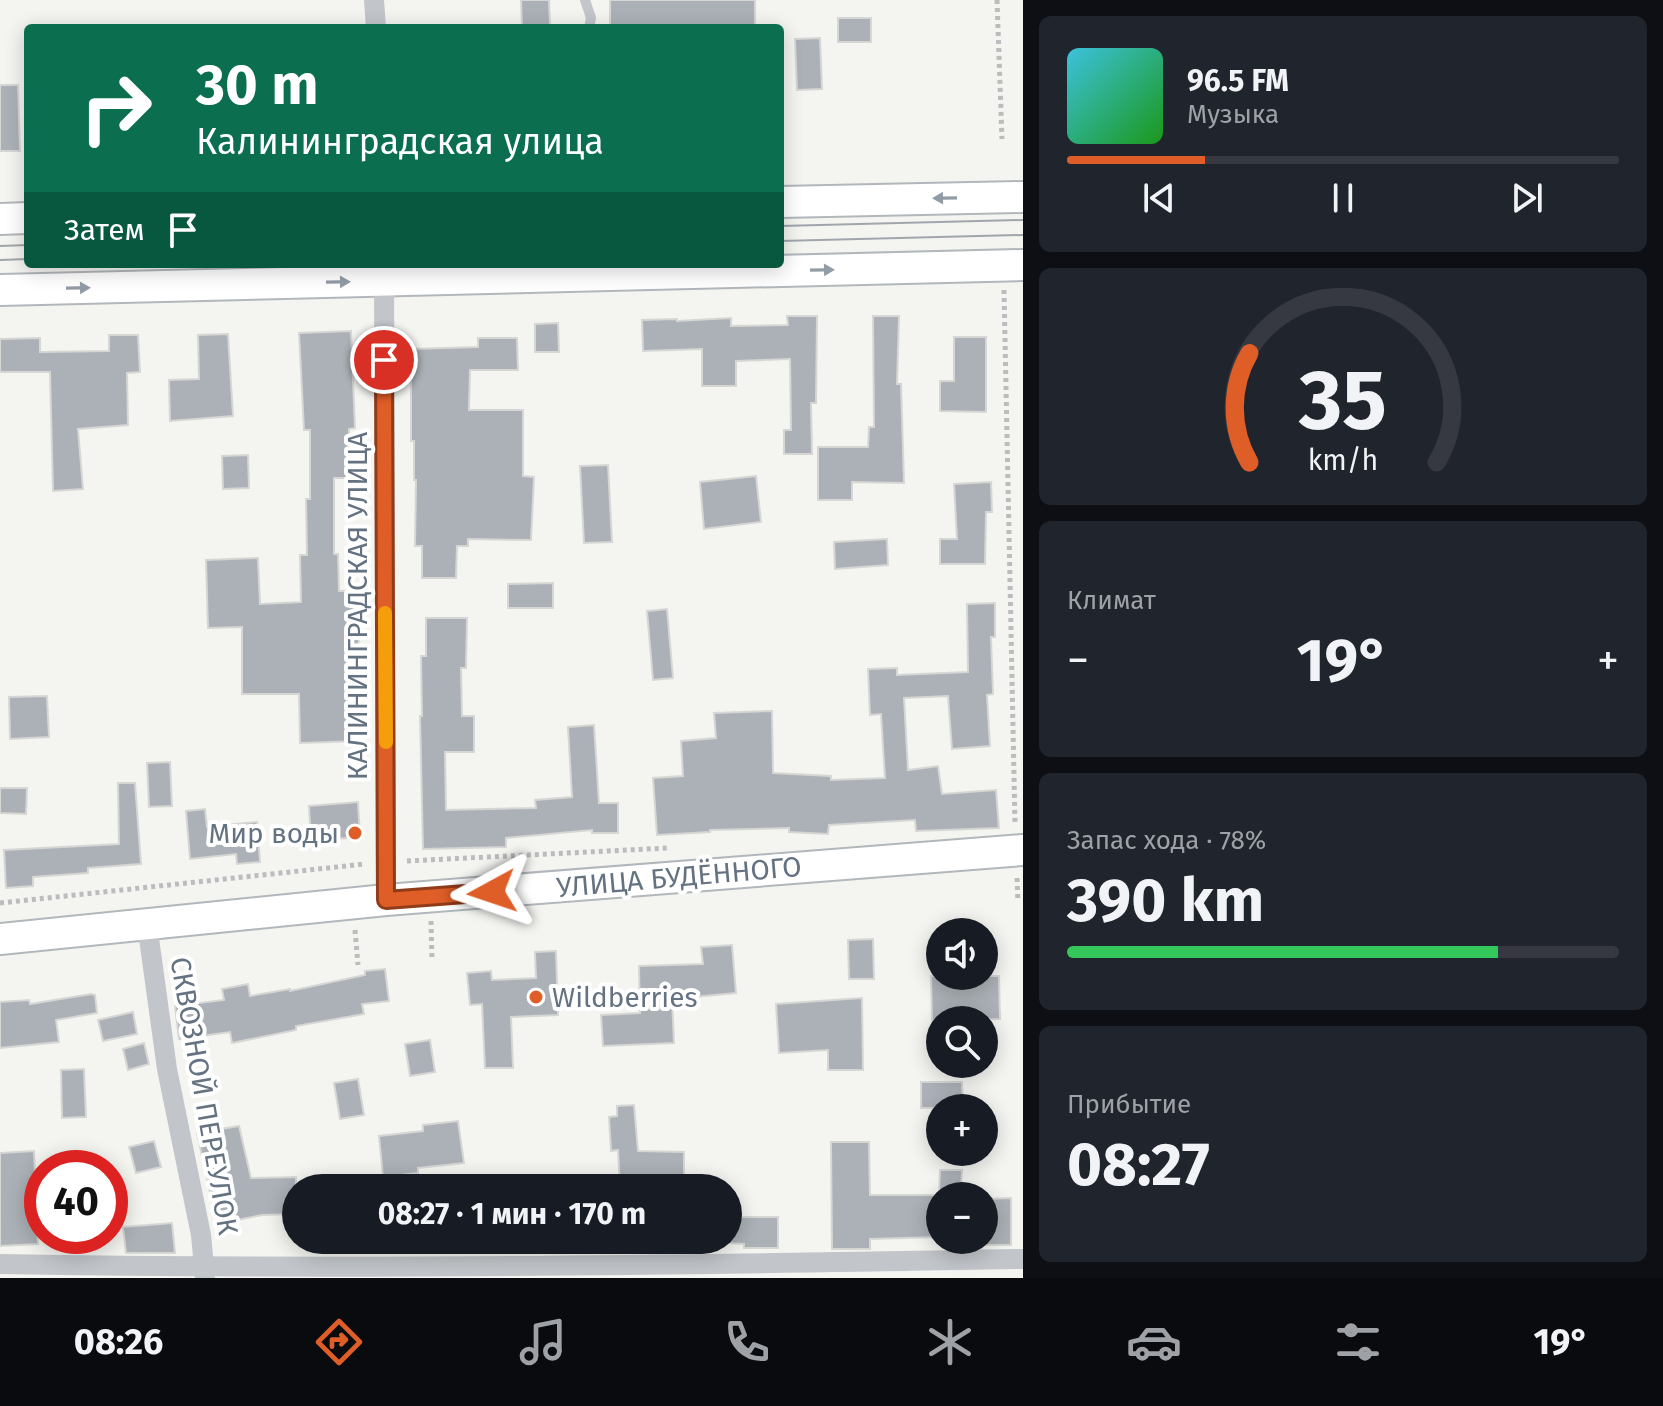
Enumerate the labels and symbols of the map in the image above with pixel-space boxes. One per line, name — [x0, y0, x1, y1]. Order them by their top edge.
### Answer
one-way arrow — [932, 192, 957, 205]
one-way arrow — [810, 263, 835, 276]
one-way arrow — [326, 275, 351, 288]
one-way arrow — [66, 282, 91, 294]
pin — [350, 326, 418, 394]
street label: КАЛИНИНГРАДСКАЯ УЛИЦА — [341, 432, 374, 780]
place label: Мир воды — [208, 817, 339, 850]
marker: Мир воды — [346, 824, 364, 842]
position arrow — [450, 850, 534, 934]
street label: УЛИЦА БУДЁННОГО — [555, 850, 803, 904]
street label: СКВОЗНОЙ ПЕРЕУЛОК — [163, 955, 245, 1238]
place label: Wildberries — [552, 981, 698, 1014]
marker: Wildberries — [527, 988, 545, 1006]
speed limit sign: 40 — [24, 1150, 128, 1254]

